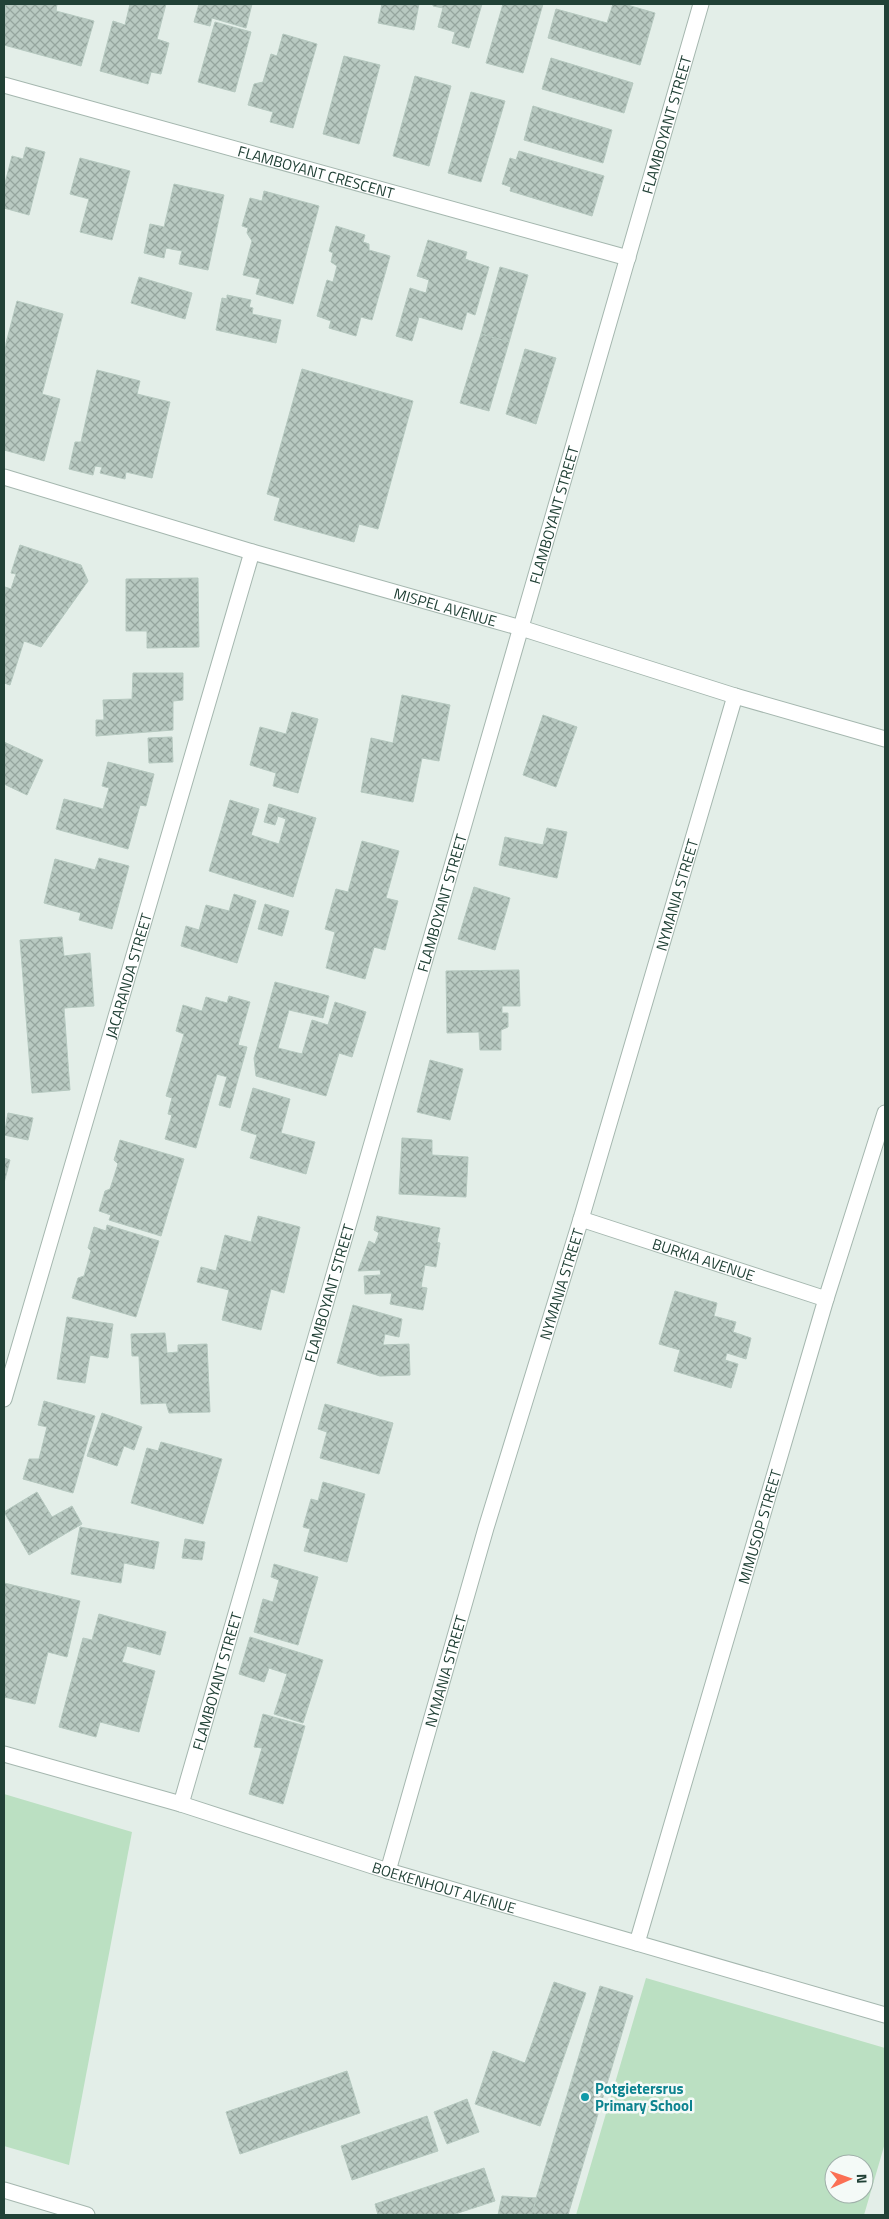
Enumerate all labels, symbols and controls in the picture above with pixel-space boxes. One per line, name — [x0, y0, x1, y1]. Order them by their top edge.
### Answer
street label: FLAMBOYANT STREET — [635, 53, 697, 196]
street label: FLAMBOYANT CRESCENT — [235, 139, 397, 204]
street label: FLAMBOYANT STREET — [523, 443, 584, 587]
street label: MISPEL AVENUE — [391, 581, 499, 632]
street label: FLAMBOYANT STREET — [410, 831, 472, 975]
street label: NYMANIA STREET — [649, 836, 704, 953]
street label: JACARANDA STREET — [99, 910, 157, 1041]
street label: FLAMBOYANT STREET — [298, 1221, 360, 1365]
street label: NYMANIA STREET — [533, 1225, 589, 1343]
street label: BURKIA AVENUE — [650, 1232, 758, 1286]
street label: MIMUSOP STREET — [731, 1466, 787, 1587]
street label: FLAMBOYANT STREET — [186, 1609, 247, 1753]
street label: NYMANIA STREET — [418, 1612, 472, 1730]
street label: BOEKENHOUT AVENUE — [369, 1855, 519, 1919]
place label: Potgietersrus Primary School — [595, 2077, 693, 2117]
marker: Potgietersrus Primary School — [579, 2091, 591, 2103]
north arrow — [824, 2154, 874, 2204]
text: N — [852, 2173, 873, 2184]

